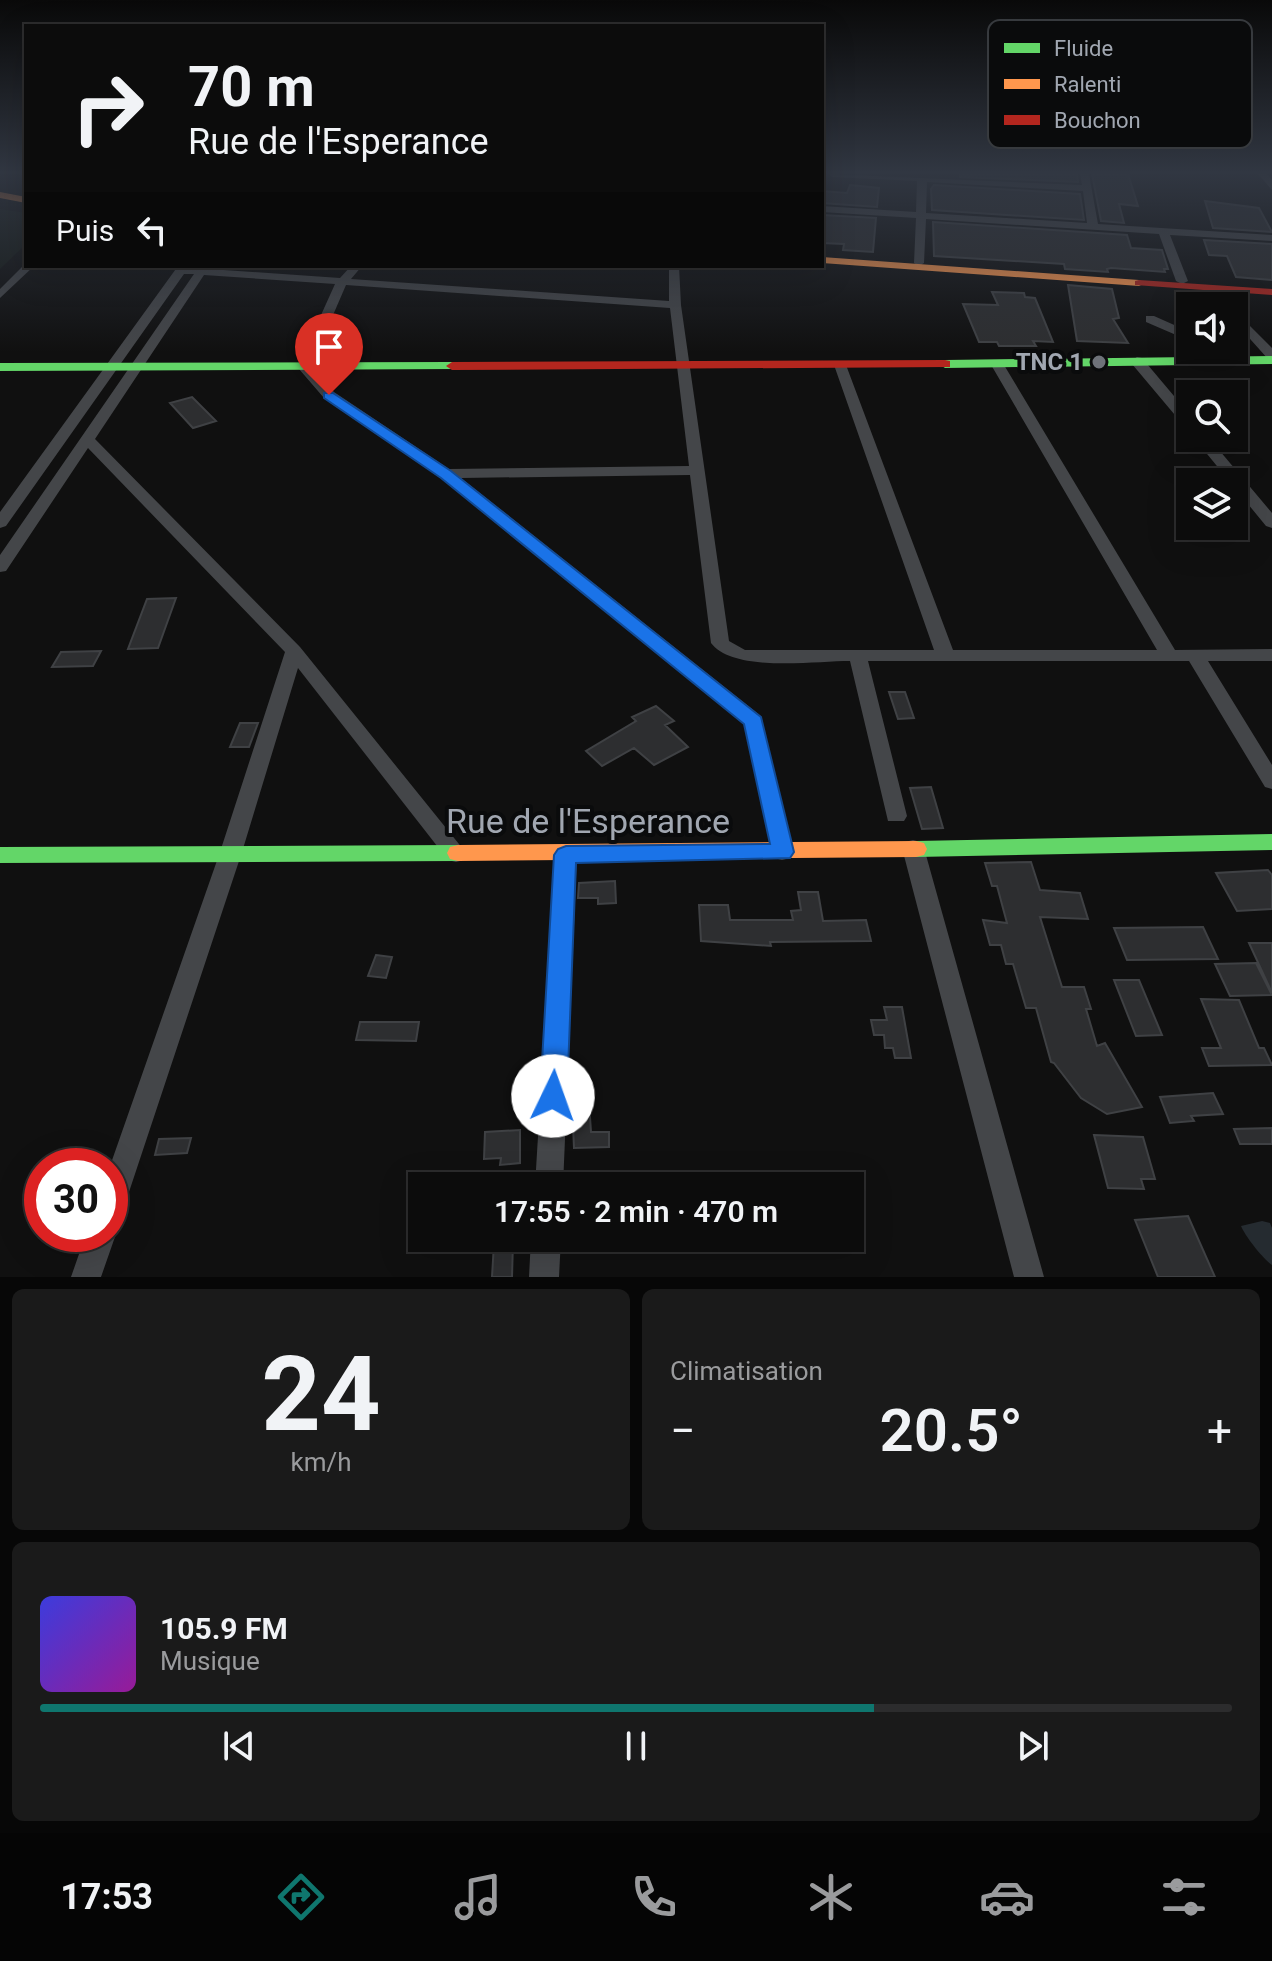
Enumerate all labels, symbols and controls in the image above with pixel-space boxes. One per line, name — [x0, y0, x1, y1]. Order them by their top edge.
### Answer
legend — [988, 20, 1252, 148]
text: Fluide — [1054, 36, 1113, 61]
text: 70 m — [188, 54, 315, 120]
icon: right — [56, 56, 160, 160]
text: Ralenti — [1054, 72, 1121, 97]
text: Bouchon — [1054, 108, 1141, 133]
text: Rue de l'Esperance — [188, 121, 489, 163]
icon: left — [130, 208, 174, 252]
text: Puis — [56, 213, 114, 248]
map controls — [1176, 292, 1248, 540]
button: sound — [1176, 292, 1248, 364]
pin — [295, 313, 363, 395]
icon: arrive — [307, 325, 351, 369]
place label: TNC 1 — [1016, 348, 1083, 376]
marker: TNC 1 — [1090, 353, 1108, 371]
button: search — [1176, 380, 1248, 452]
button: layers — [1176, 468, 1248, 540]
street label: Rue de l'Esperance — [446, 801, 730, 841]
position arrow — [511, 1054, 595, 1138]
speed limit sign: 30 — [24, 1148, 128, 1252]
text: 17:55 · 2 min · 470 m — [494, 1194, 778, 1229]
text: 24 — [261, 1334, 381, 1455]
text: Climatisation — [670, 1356, 823, 1386]
text: 20.5° — [880, 1395, 1023, 1466]
text: − — [670, 1405, 695, 1457]
text: + — [1207, 1405, 1232, 1457]
text: km/h — [290, 1447, 352, 1477]
text: 105.9 FM — [160, 1611, 288, 1646]
text: Musique — [160, 1646, 260, 1676]
icon: previous — [217, 1724, 261, 1768]
icon: pause — [614, 1724, 658, 1768]
icon: next — [1011, 1724, 1055, 1768]
icon: directions — [273, 1869, 329, 1925]
icon: music — [450, 1869, 506, 1925]
icon: phone — [626, 1869, 682, 1925]
icon: climate — [803, 1869, 859, 1925]
icon: car — [979, 1869, 1035, 1925]
icon: filters — [1156, 1869, 1212, 1925]
text: 17:53 — [60, 1876, 153, 1918]

